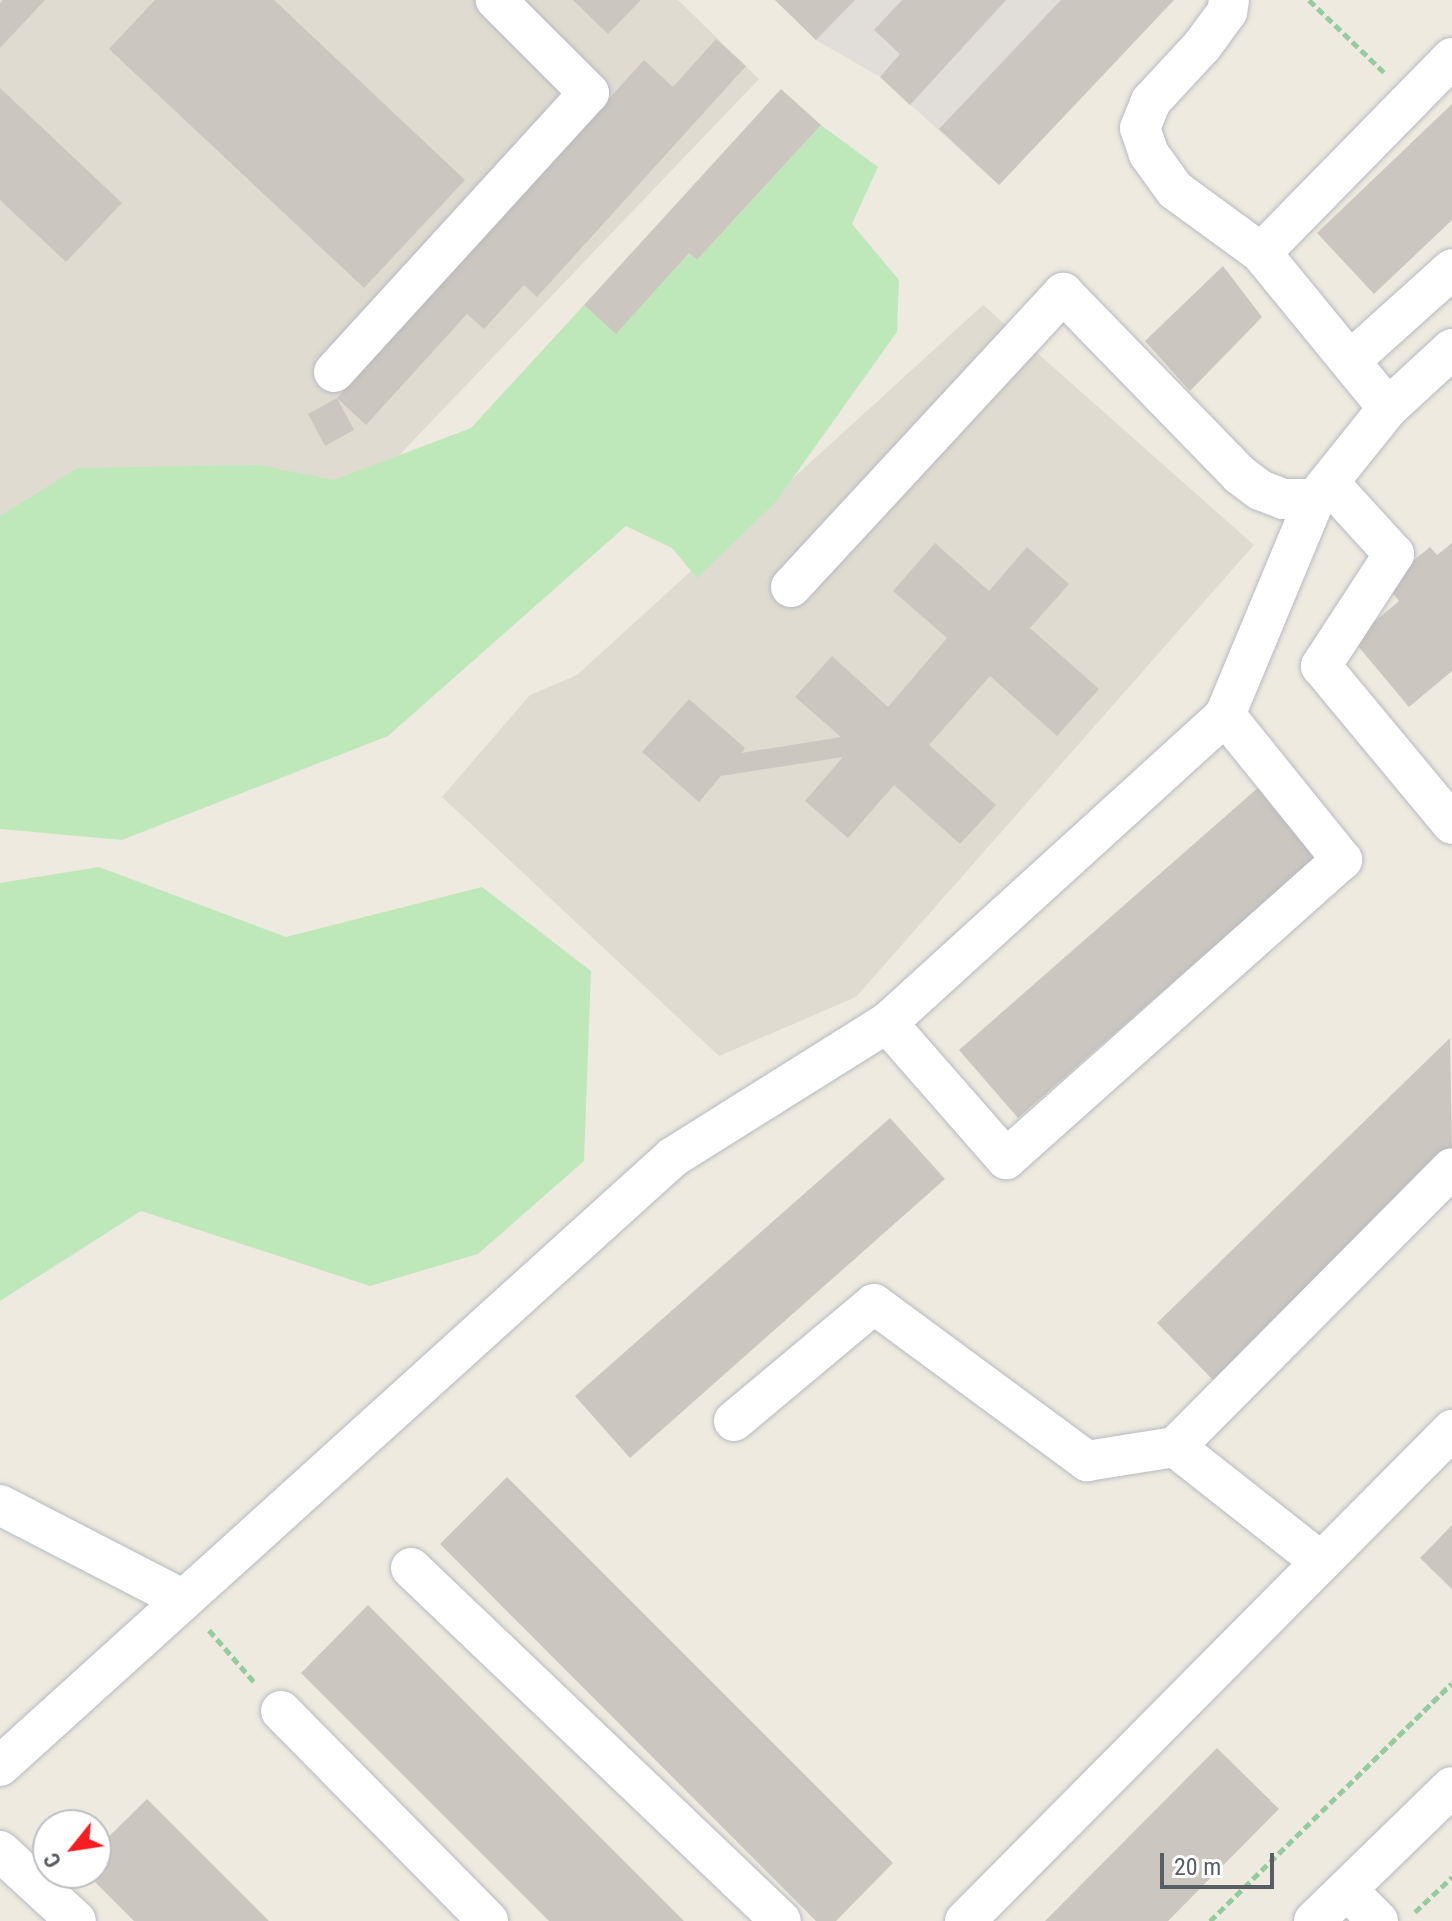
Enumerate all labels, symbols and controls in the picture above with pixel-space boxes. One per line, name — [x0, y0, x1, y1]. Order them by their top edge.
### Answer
north arrow — [32, 1809, 112, 1889]
scale bar — [1164, 1837, 1278, 1887]
text: С — [39, 1849, 66, 1872]
text: 20 m — [1174, 1853, 1221, 1881]

